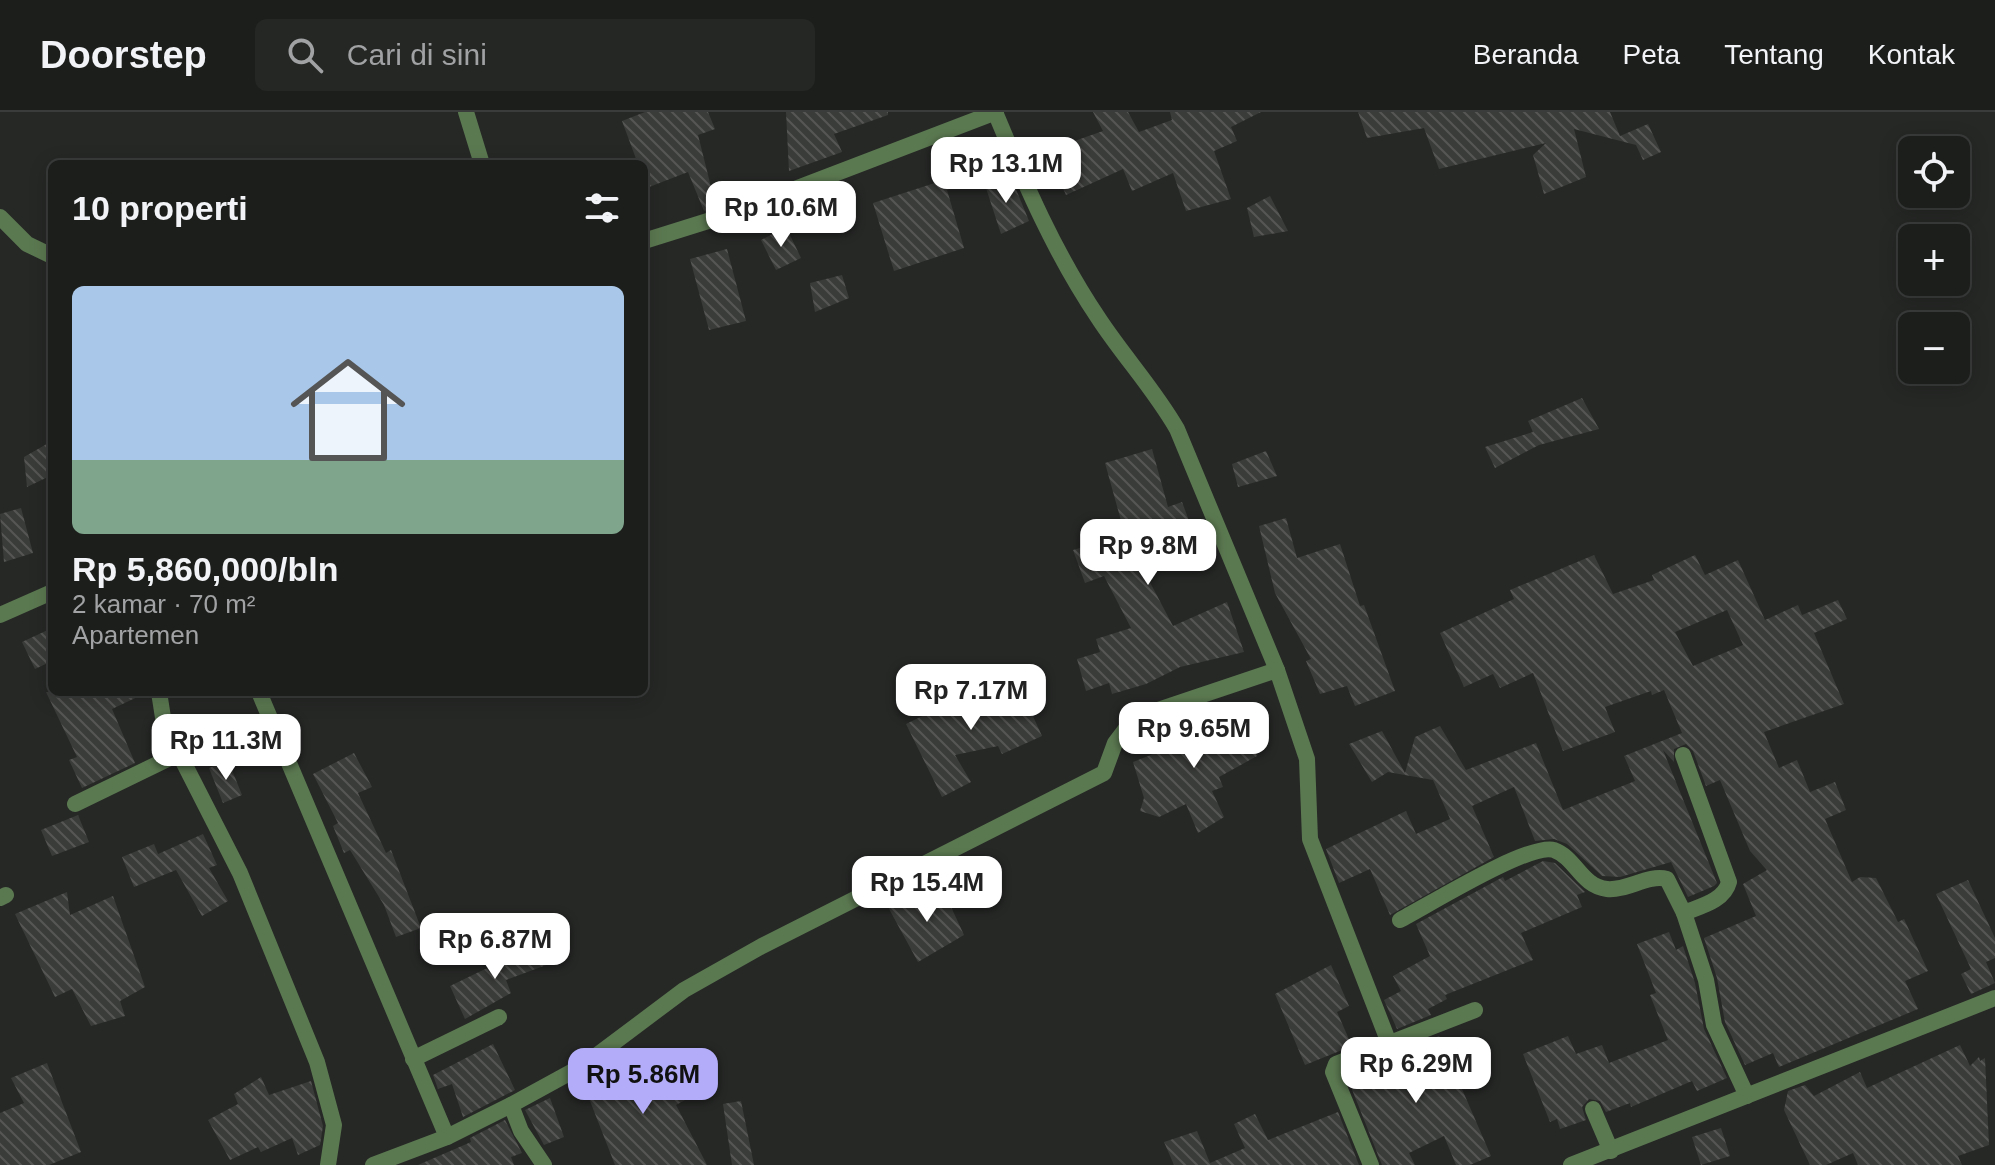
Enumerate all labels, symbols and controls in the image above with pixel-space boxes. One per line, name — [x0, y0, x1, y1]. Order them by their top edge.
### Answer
search box — [255, 19, 815, 91]
icon: search — [283, 33, 327, 77]
text: Doorstep — [40, 34, 207, 76]
text: Cari di sini — [347, 38, 487, 71]
text: Beranda — [1473, 39, 1579, 70]
text: Peta — [1623, 39, 1680, 70]
text: Tentang — [1724, 39, 1824, 70]
text: Kontak — [1868, 39, 1955, 70]
map controls — [1898, 136, 1970, 384]
button: locate — [1898, 136, 1970, 208]
pin: Rp 13.1M — [923, 137, 1089, 205]
text: Rp 13.1M — [949, 148, 1063, 178]
pin: Rp 10.6M — [698, 181, 864, 249]
icon: filters — [580, 186, 624, 230]
text: 10 properti — [72, 189, 248, 227]
text: Rp 10.6M — [724, 192, 838, 222]
button: + — [1898, 224, 1970, 296]
button: − — [1898, 312, 1970, 384]
icon: home — [276, 338, 420, 482]
pin: Rp 9.8M — [1074, 519, 1222, 587]
text: Rp 9.8M — [1098, 530, 1198, 560]
text: Rp 5,860,000/bln — [72, 550, 338, 588]
text: 2 kamar · 70 m² — [72, 589, 256, 619]
text: Apartemen — [72, 620, 199, 650]
pin: Rp 7.17M — [888, 664, 1054, 732]
text: Rp 7.17M — [914, 675, 1028, 705]
pin: Rp 9.65M — [1111, 702, 1277, 770]
text: Rp 9.65M — [1137, 713, 1251, 743]
pin: Rp 11.3M — [143, 714, 309, 782]
text: Rp 11.3M — [170, 725, 282, 755]
pin: Rp 15.4M — [844, 856, 1010, 924]
text: Rp 15.4M — [870, 867, 984, 897]
pin: Rp 6.87M — [412, 913, 578, 981]
text: Rp 6.87M — [438, 924, 552, 954]
pin: Rp 6.29M — [1333, 1037, 1499, 1105]
pin: Rp 5.86M — [560, 1048, 726, 1116]
text: Rp 6.29M — [1359, 1048, 1473, 1078]
text: Rp 5.86M — [586, 1059, 700, 1089]

